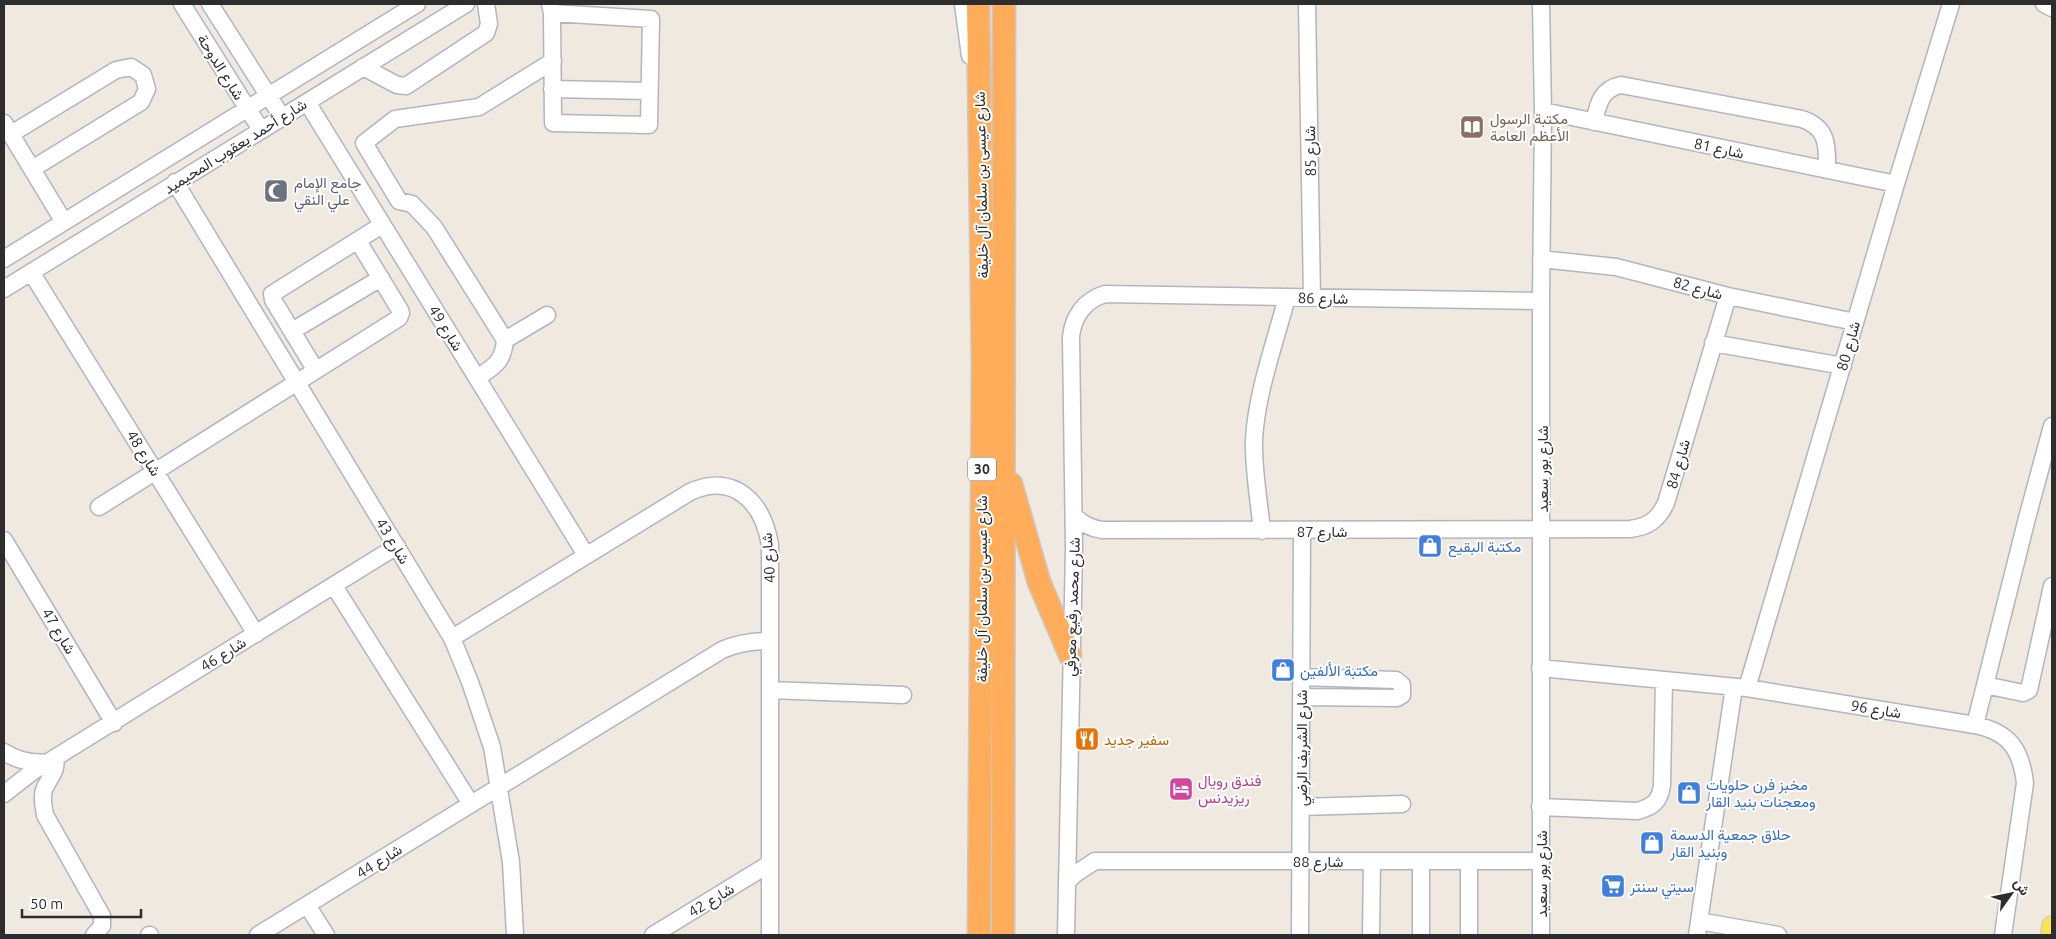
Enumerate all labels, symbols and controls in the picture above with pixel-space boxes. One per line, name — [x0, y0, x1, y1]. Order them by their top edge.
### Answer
street label: شارع الدوحة — [192, 31, 248, 105]
street label: شارع عيسى بن سلمان آل خليفة — [971, 91, 994, 279]
street label: شارع أحمد يعقوب المحيميد — [160, 95, 311, 200]
place label: مكتبة الرسول الأعظم العامة — [1490, 110, 1569, 146]
library icon: مكتبة الرسول الأعظم العامة — [1459, 114, 1485, 140]
street label: شارع 85 — [1301, 125, 1322, 176]
street label: شارع 81 — [1692, 134, 1746, 165]
place label: جامع الإمام علي النقي — [294, 174, 361, 213]
mosque icon: جامع الإمام علي النقي — [263, 178, 289, 204]
street label: شارع 82 — [1671, 273, 1725, 306]
street label: شارع 86 — [1298, 289, 1349, 310]
street label: شارع 49 — [423, 302, 467, 356]
street label: شارع 80 — [1833, 319, 1866, 373]
street label: شارع بور سعيد — [1534, 425, 1554, 513]
street label: شارع 48 — [121, 427, 165, 481]
street label: شارع 84 — [1663, 437, 1696, 491]
road number: 30 — [968, 458, 996, 480]
street label: شارع عيسى بن سلمان آل خليفة — [973, 495, 993, 683]
street label: شارع 43 — [370, 515, 413, 569]
street label: شارع 87 — [1297, 523, 1347, 543]
street label: شارع 40 — [758, 532, 781, 584]
shop icon: مكتبة البقيع — [1417, 533, 1443, 559]
street label: شارع محمد رفيع معرفي — [1061, 537, 1088, 677]
place label: مكتبة البقيع — [1448, 538, 1521, 558]
street label: شارع 47 — [36, 605, 79, 659]
street label: شارع 46 — [197, 633, 251, 677]
shop icon: مكتبة الألفين — [1270, 657, 1296, 683]
place label: مكتبة الألفين — [1300, 662, 1378, 681]
street label: شارع الشريف الرضي — [1293, 690, 1315, 806]
street label: شارع 96 — [1849, 697, 1902, 724]
restaurant icon: سفير جديد — [1074, 726, 1100, 752]
place label: سفير جديد — [1104, 731, 1169, 749]
place label: فندق رويال ريزيدنس — [1198, 772, 1262, 808]
hotel icon: فندق رويال ريزيدنس — [1168, 776, 1194, 802]
place label: مخبز فرن حلويات ومعجنات بنيد القار — [1705, 776, 1816, 811]
shop icon: مخبز فرن حلويات ومعجنات بنيد القار — [1676, 780, 1702, 806]
place label: حلاق جمعية الدسمة وبنيد القار — [1669, 826, 1791, 861]
street label: شارع بور سعيد — [1533, 830, 1553, 918]
shop icon: حلاق جمعية الدسمة وبنيد القار — [1639, 830, 1665, 856]
street label: شارع 44 — [353, 840, 407, 884]
street label: شارع 88 — [1293, 853, 1343, 873]
north arrow — [1986, 869, 2036, 919]
supermarket icon: سيتي سنتر — [1600, 873, 1626, 899]
text: ش — [2010, 876, 2033, 899]
place label: سيتي سنتر — [1629, 878, 1694, 900]
street label: شارع 42 — [685, 880, 739, 923]
scale bar — [22, 886, 141, 918]
text: 50 m — [30, 895, 63, 912]

